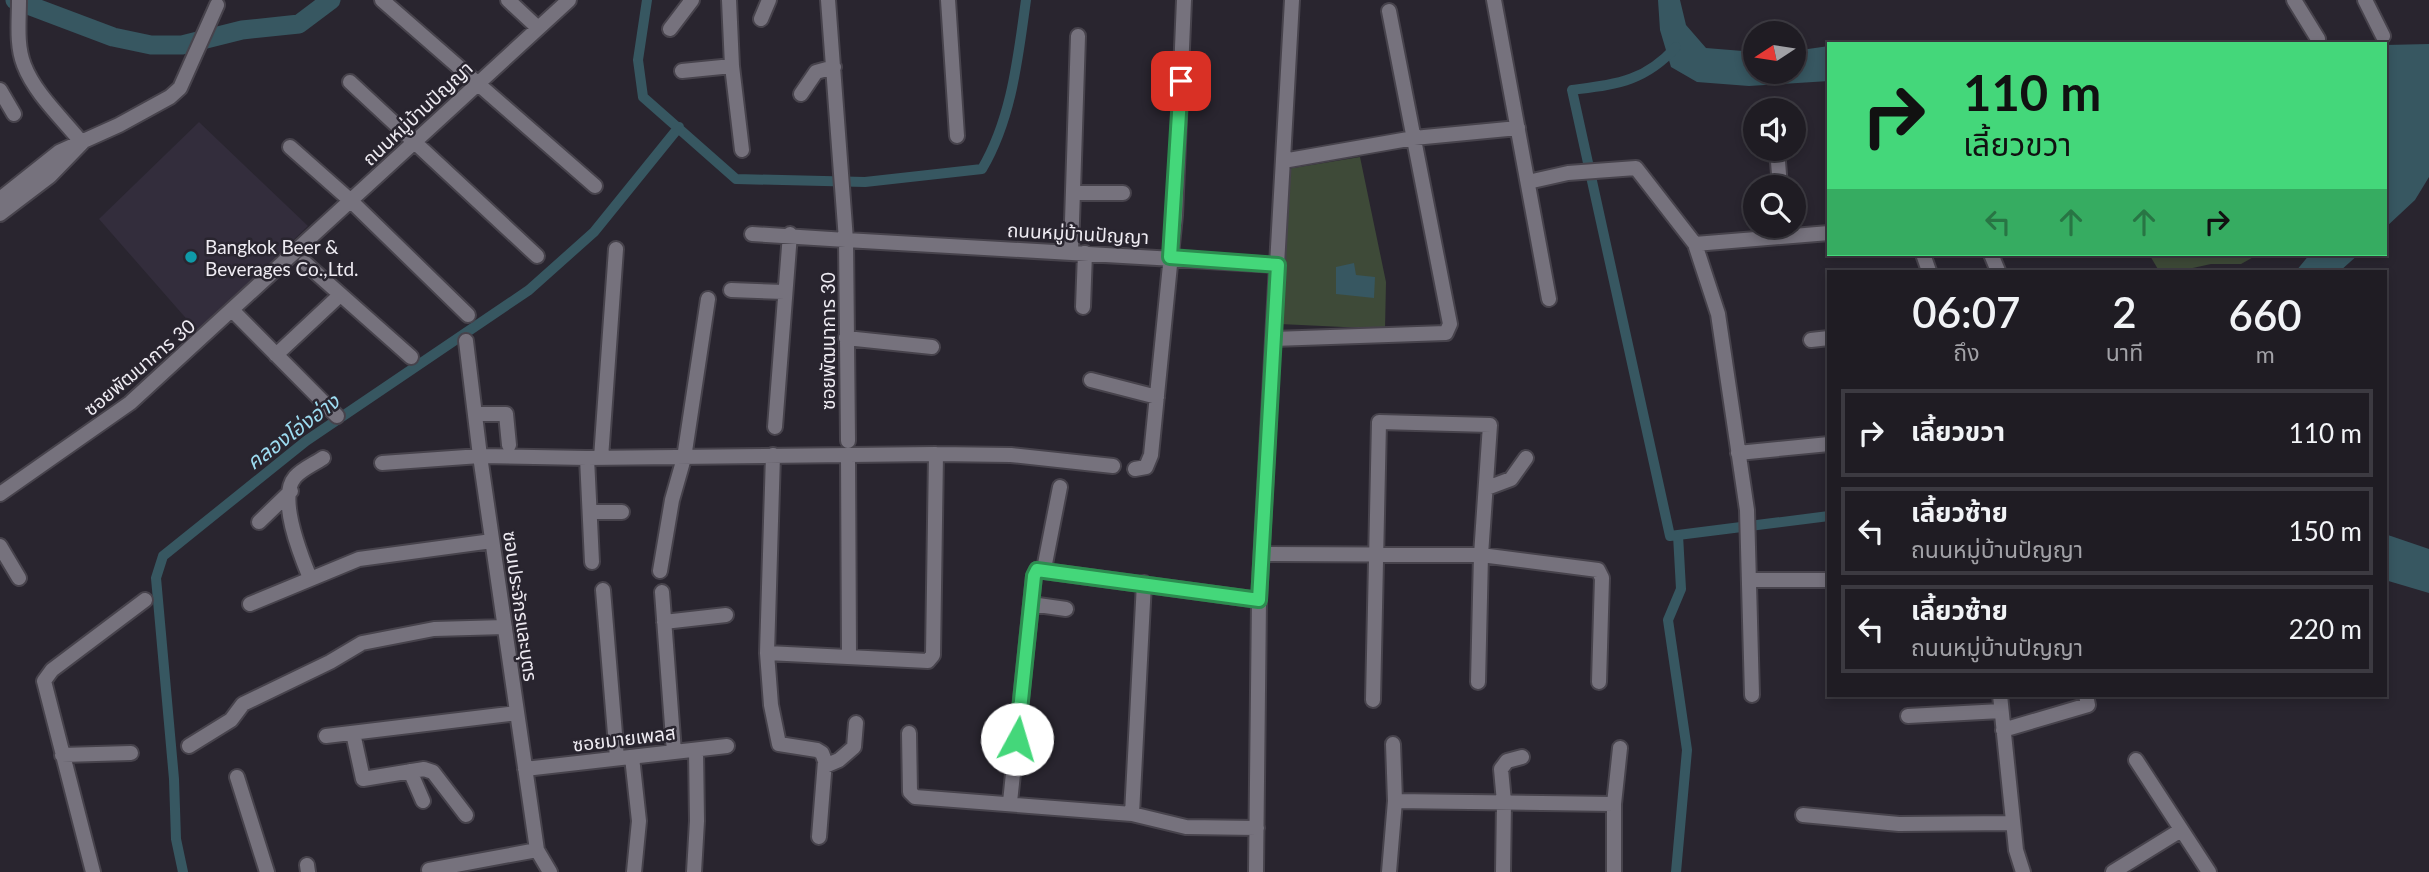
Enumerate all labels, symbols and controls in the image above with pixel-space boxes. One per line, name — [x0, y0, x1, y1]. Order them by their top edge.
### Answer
north arrow — [1743, 21, 1806, 84]
map controls — [1743, 21, 1806, 238]
pin — [1151, 51, 1211, 111]
street label: ถนนหมู่บ้านปัญญา — [357, 56, 478, 171]
icon: arrive — [1162, 62, 1200, 100]
text: 110 m — [1963, 63, 2101, 121]
icon: right — [1848, 70, 1939, 161]
button: sound — [1743, 98, 1806, 161]
text: เลี้ยวขวา — [1963, 124, 2071, 163]
button: search — [1743, 175, 1806, 238]
icon: left — [1979, 203, 2017, 241]
icon: ahead — [2052, 203, 2090, 241]
icon: ahead — [2125, 203, 2163, 241]
icon: right — [2198, 203, 2236, 241]
street label: ถนนหมู่บ้านปัญญา — [1006, 218, 1150, 250]
place label: Bangkok Beer & Beverages Co.,Ltd. — [205, 235, 359, 280]
marker: Bangkok Beer & Beverages Co.,Ltd. — [183, 249, 199, 265]
street label: ซอยพัฒนาการ 30 — [816, 272, 839, 410]
text: 06:07 — [1912, 287, 2020, 337]
text: 2 — [2112, 287, 2137, 337]
text: 660 — [2229, 290, 2302, 340]
street label: ซอยพัฒนาการ 30 — [79, 314, 199, 420]
text: ถึง — [1953, 338, 1979, 366]
text: นาที — [2106, 338, 2143, 366]
text: m — [2256, 340, 2275, 368]
water label: คลองโอ่งอ่าง — [241, 387, 345, 474]
icon: right — [1852, 414, 1890, 452]
text: เลี้ยวขวา — [1911, 415, 2005, 447]
text: 110 m — [2289, 417, 2362, 449]
text: เลี้ยวซ้าย — [1911, 496, 2008, 528]
icon: left — [1852, 512, 1890, 550]
text: 150 m — [2289, 515, 2362, 547]
street label: ซอนประจักรและบุตร — [498, 529, 543, 683]
text: ถนนหมู่บ้านปัญญา — [1911, 535, 2083, 563]
text: เลี้ยวซ้าย — [1911, 594, 2008, 626]
icon: left — [1852, 610, 1890, 648]
text: 220 m — [2289, 613, 2362, 645]
text: ถนนหมู่บ้านปัญญา — [1911, 633, 2083, 661]
position arrow — [980, 702, 1054, 776]
street label: ซอยมายเพลส — [571, 720, 677, 756]

